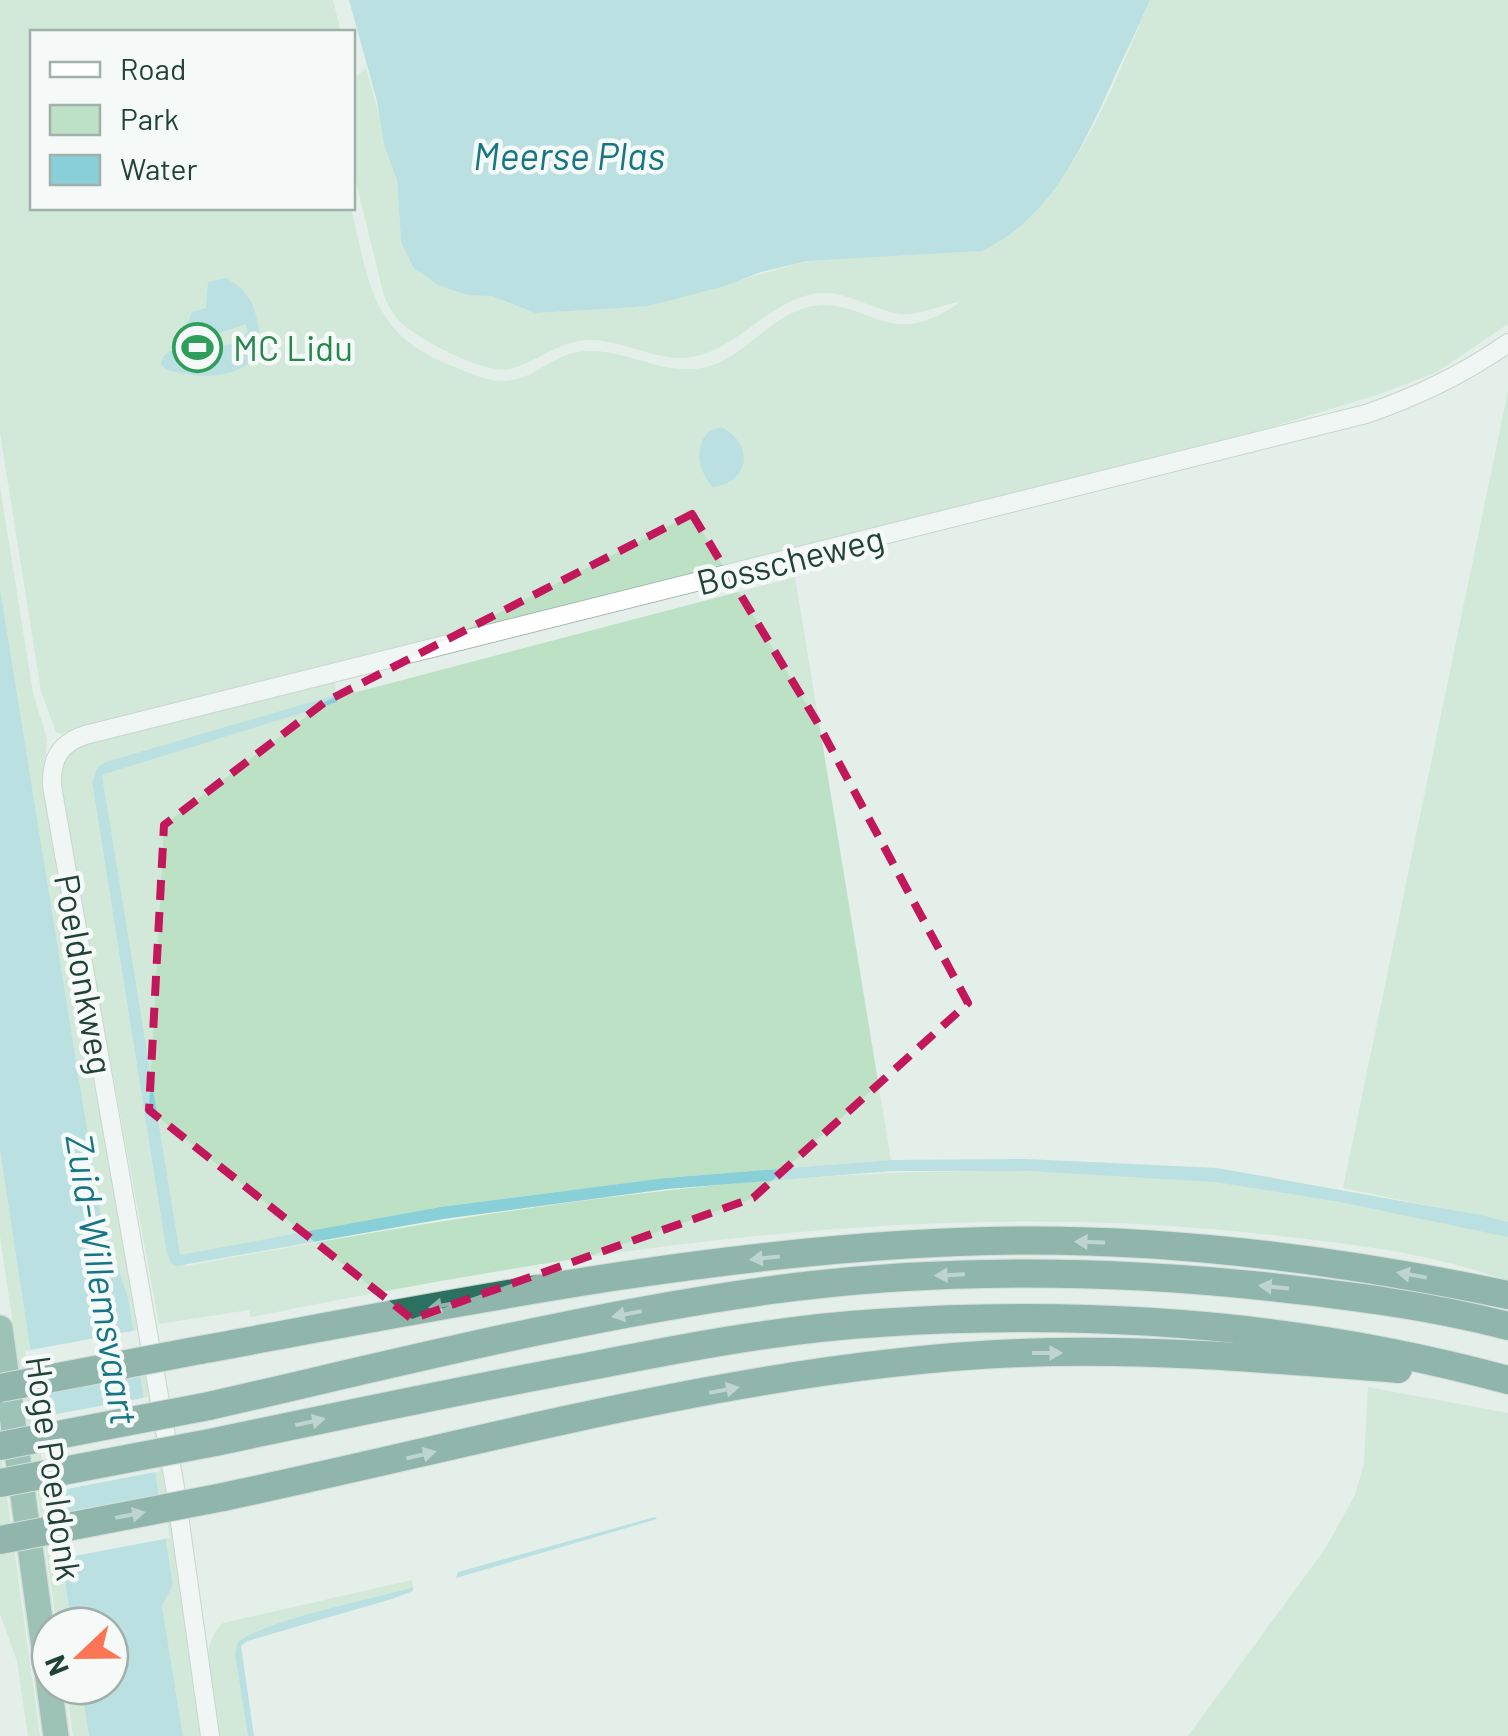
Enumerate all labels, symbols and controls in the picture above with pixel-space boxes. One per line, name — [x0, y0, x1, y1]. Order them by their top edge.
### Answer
legend — [30, 30, 355, 210]
text: Road — [120, 50, 186, 86]
text: Park — [120, 100, 179, 136]
water label: Meerse Plas — [473, 132, 665, 178]
text: Water — [120, 150, 198, 186]
sports icon: MC Lidu — [172, 321, 224, 373]
place label: MC Lidu — [233, 326, 353, 368]
street label: Bosscheweg — [692, 515, 888, 603]
street label: Poeldonkweg — [47, 871, 123, 1077]
water label: Zuid-Willemsvaart — [57, 1130, 149, 1428]
one-way arrow — [1073, 1234, 1105, 1250]
one-way arrow — [749, 1250, 781, 1266]
one-way arrow — [933, 1267, 965, 1283]
one-way arrow — [1396, 1267, 1428, 1282]
one-way arrow — [1258, 1279, 1289, 1295]
one-way arrow — [428, 1298, 459, 1313]
one-way arrow — [611, 1306, 642, 1322]
one-way arrow — [1031, 1345, 1063, 1361]
street label: Hoge Poeldonk — [18, 1353, 92, 1583]
one-way arrow — [709, 1381, 740, 1397]
one-way arrow — [295, 1414, 326, 1430]
one-way arrow — [406, 1446, 437, 1462]
one-way arrow — [115, 1507, 146, 1522]
north arrow — [30, 1606, 130, 1706]
text: N — [37, 1651, 75, 1681]

